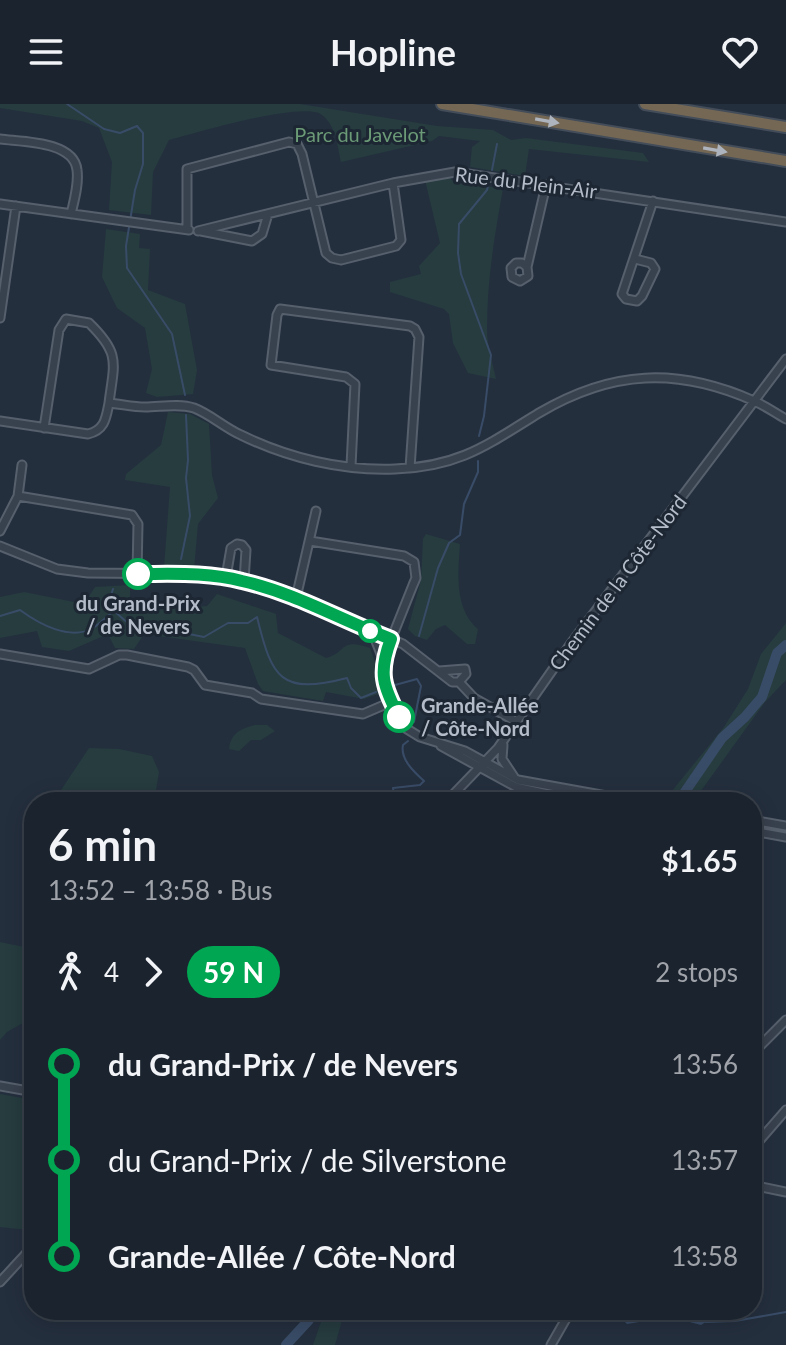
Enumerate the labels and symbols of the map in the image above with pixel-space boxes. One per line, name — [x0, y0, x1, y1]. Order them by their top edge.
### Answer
one-way arrow — [534, 116, 559, 128]
park label: Parc du Javelot — [294, 122, 426, 146]
one-way arrow — [703, 144, 728, 156]
street label: Rue du Plein-Air — [454, 161, 599, 203]
street label: Chemin de la Côte-Nord — [543, 490, 691, 675]
marker: du Grand-Prix / de Nevers — [123, 559, 153, 589]
place label: du Grand-Prix / de Nevers — [76, 591, 201, 638]
unlabelled marker — [359, 620, 381, 642]
place label: Grande-Allée / Côte-Nord — [421, 693, 539, 740]
marker: Grande-Allée / Côte-Nord — [384, 702, 414, 732]

